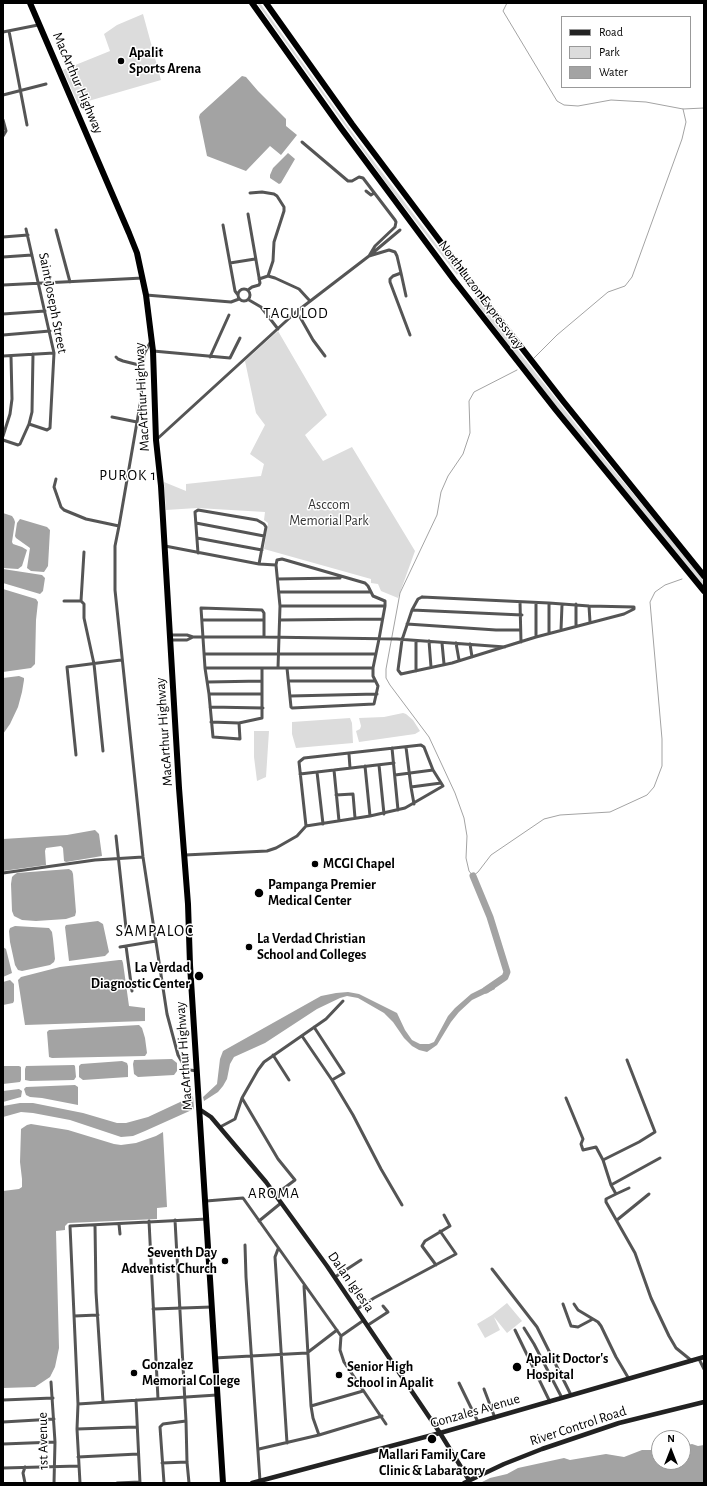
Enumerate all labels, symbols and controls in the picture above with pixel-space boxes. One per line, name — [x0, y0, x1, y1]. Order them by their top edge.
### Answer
legend — [561, 16, 691, 88]
text: Road — [599, 26, 623, 38]
street label: MacArthur Highway — [49, 30, 107, 136]
place label: Apalit Sports Arena — [129, 45, 201, 78]
text: Park — [599, 46, 620, 58]
marker: Apalit Sports Arena — [116, 56, 126, 66]
text: Water — [599, 66, 628, 78]
street label: North Luzon Expressway — [435, 237, 527, 353]
street label: Saint Joseph Street — [35, 251, 71, 355]
district label: TAGULOD — [263, 304, 329, 322]
street label: MacArthur Highway — [131, 342, 153, 452]
district label: PUROK 1 — [99, 466, 157, 484]
park label: Asccom Memorial Park — [289, 497, 369, 530]
street label: MacArthur Highway — [152, 677, 176, 787]
place label: MCGI Chapel — [323, 856, 395, 872]
marker: MCGI Chapel — [310, 859, 320, 869]
place label: Pampanga Premier Medical Center — [268, 877, 376, 910]
marker: Pampanga Premier Medical Center — [253, 887, 265, 899]
district label: SAMPALOC — [116, 921, 194, 941]
place label: La Verdad Christian School and Colleges — [257, 931, 366, 964]
marker: La Verdad Christian School and Colleges — [244, 942, 254, 952]
place label: La Verdad Diagnostic Center — [91, 960, 190, 992]
marker: La Verdad Diagnostic Center — [193, 970, 205, 982]
street label: MacArthur Highway — [172, 1001, 196, 1111]
district label: AROMA — [248, 1184, 300, 1202]
place label: Seventh Day Adventist Church — [121, 1245, 217, 1278]
street label: Dalan Iglesia — [324, 1249, 378, 1315]
marker: Seventh Day Adventist Church — [220, 1256, 230, 1266]
place label: Apalit Doctor's Hospital — [526, 1351, 608, 1384]
place label: Gonzalez Memorial College — [142, 1357, 240, 1390]
place label: Senior High School in Apalit — [347, 1359, 434, 1392]
marker: Apalit Doctor's Hospital — [511, 1361, 523, 1373]
marker: Gonzalez Memorial College — [129, 1368, 139, 1378]
marker: Senior High School in Apalit — [334, 1370, 344, 1380]
street label: Gonzales Avenue — [428, 1390, 522, 1432]
street label: River Control Road — [528, 1402, 628, 1450]
street label: 1st Avenue — [34, 1412, 52, 1470]
north arrow — [651, 1430, 691, 1470]
marker: Mallari Family Care Clinic & Labaratory — [426, 1433, 438, 1445]
text: N — [667, 1433, 675, 1444]
place label: Mallari Family Care Clinic & Labaratory — [378, 1447, 486, 1480]

